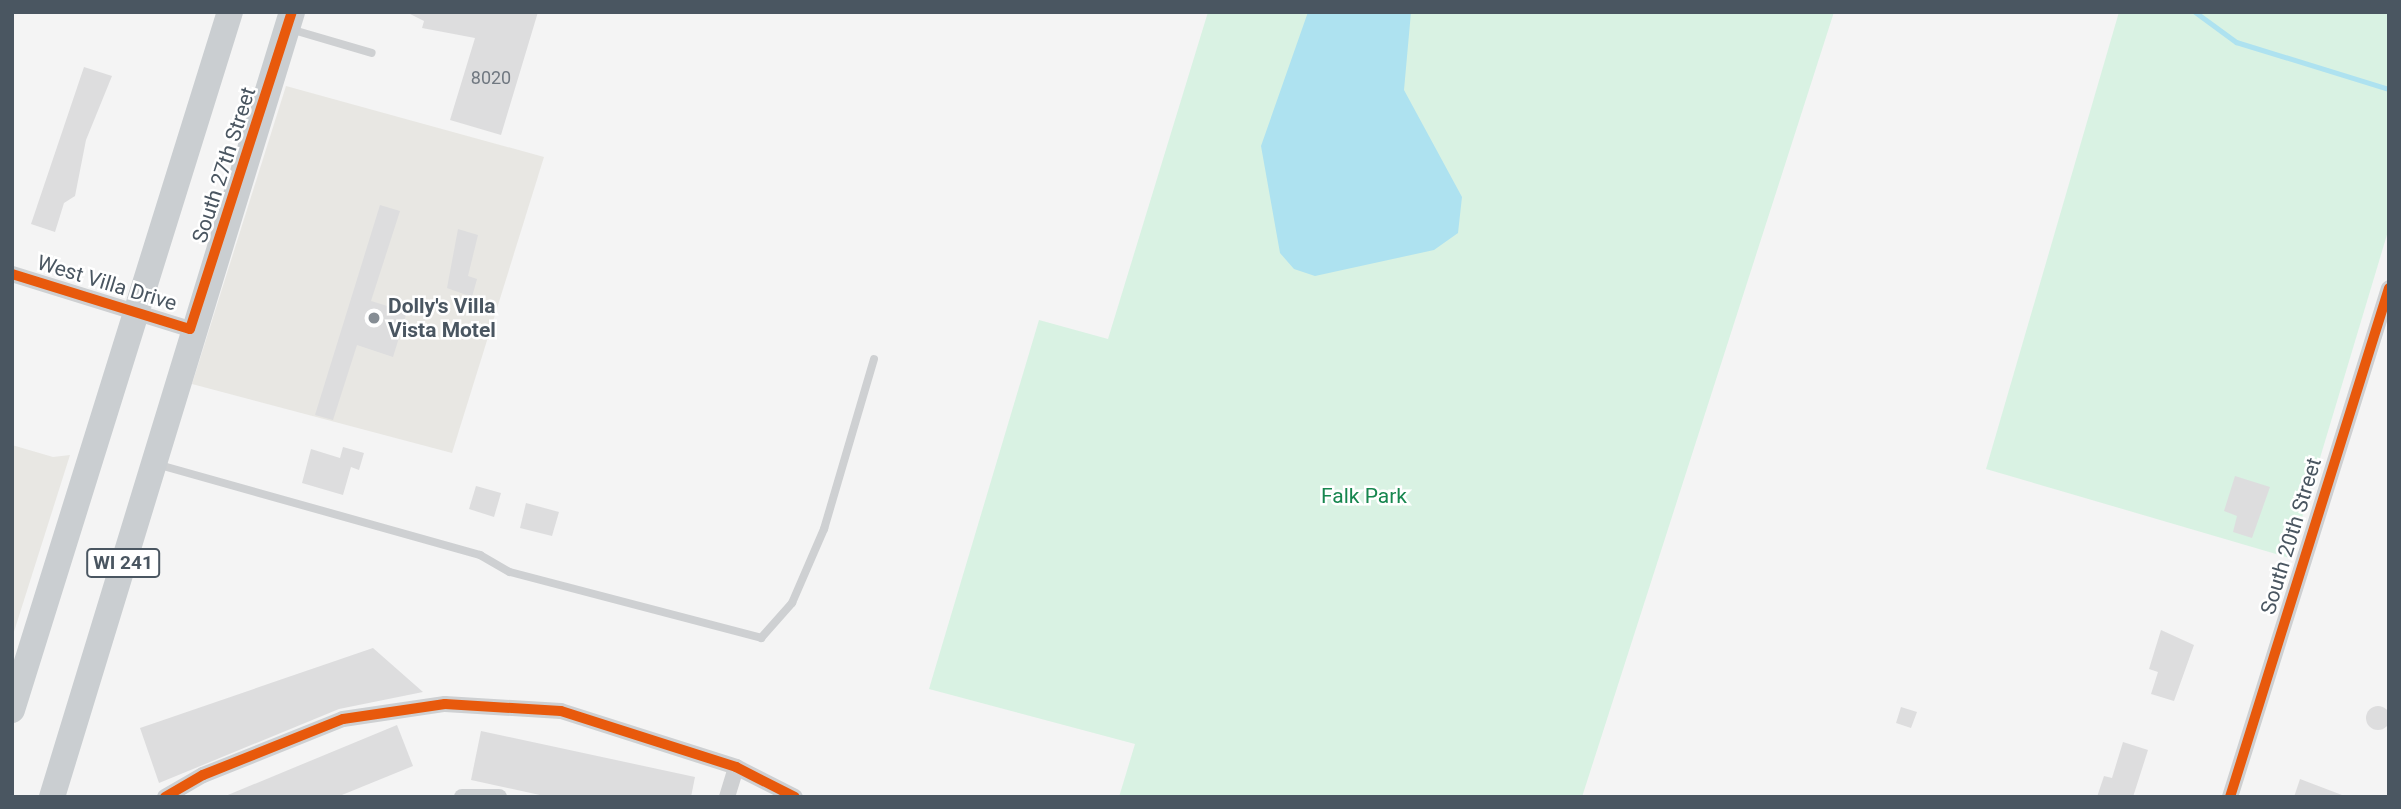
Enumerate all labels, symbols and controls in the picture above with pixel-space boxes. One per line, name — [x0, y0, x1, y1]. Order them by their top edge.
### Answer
house number: 8020 — [471, 67, 511, 89]
street label: South 27th Street — [187, 84, 261, 246]
street label: West Villa Drive — [34, 250, 180, 316]
place label: Dolly's Villa Vista Motel — [388, 293, 496, 343]
marker: Dolly's Villa Vista Motel — [366, 310, 382, 326]
street label: South 20th Street — [2255, 455, 2327, 617]
park label: Falk Park — [1321, 483, 1407, 509]
road number: WI 241 — [85, 548, 162, 578]

